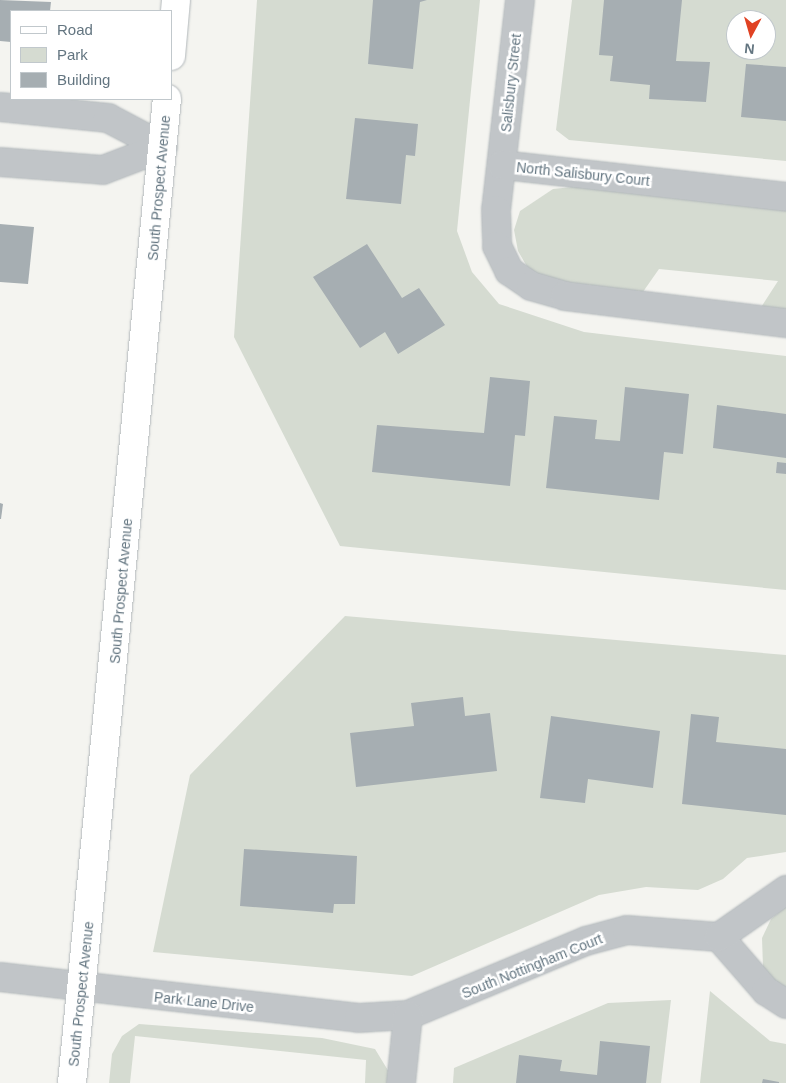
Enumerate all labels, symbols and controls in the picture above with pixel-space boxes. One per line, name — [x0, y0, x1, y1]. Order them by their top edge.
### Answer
legend — [10, 10, 172, 100]
north arrow — [726, 10, 776, 60]
text: Road — [57, 21, 93, 38]
street label: Salisbury Street — [497, 33, 525, 133]
text: N — [744, 40, 755, 57]
text: Park — [57, 46, 88, 63]
text: Building — [57, 71, 110, 88]
street label: South Prospect Avenue — [144, 114, 174, 262]
street label: North Salisbury Court — [516, 159, 650, 189]
street label: South Prospect Avenue — [106, 517, 136, 665]
street label: South Prospect Avenue — [65, 920, 97, 1068]
street label: South Nottingham Court — [459, 930, 605, 1002]
street label: Park Lane Drive — [153, 988, 255, 1016]

